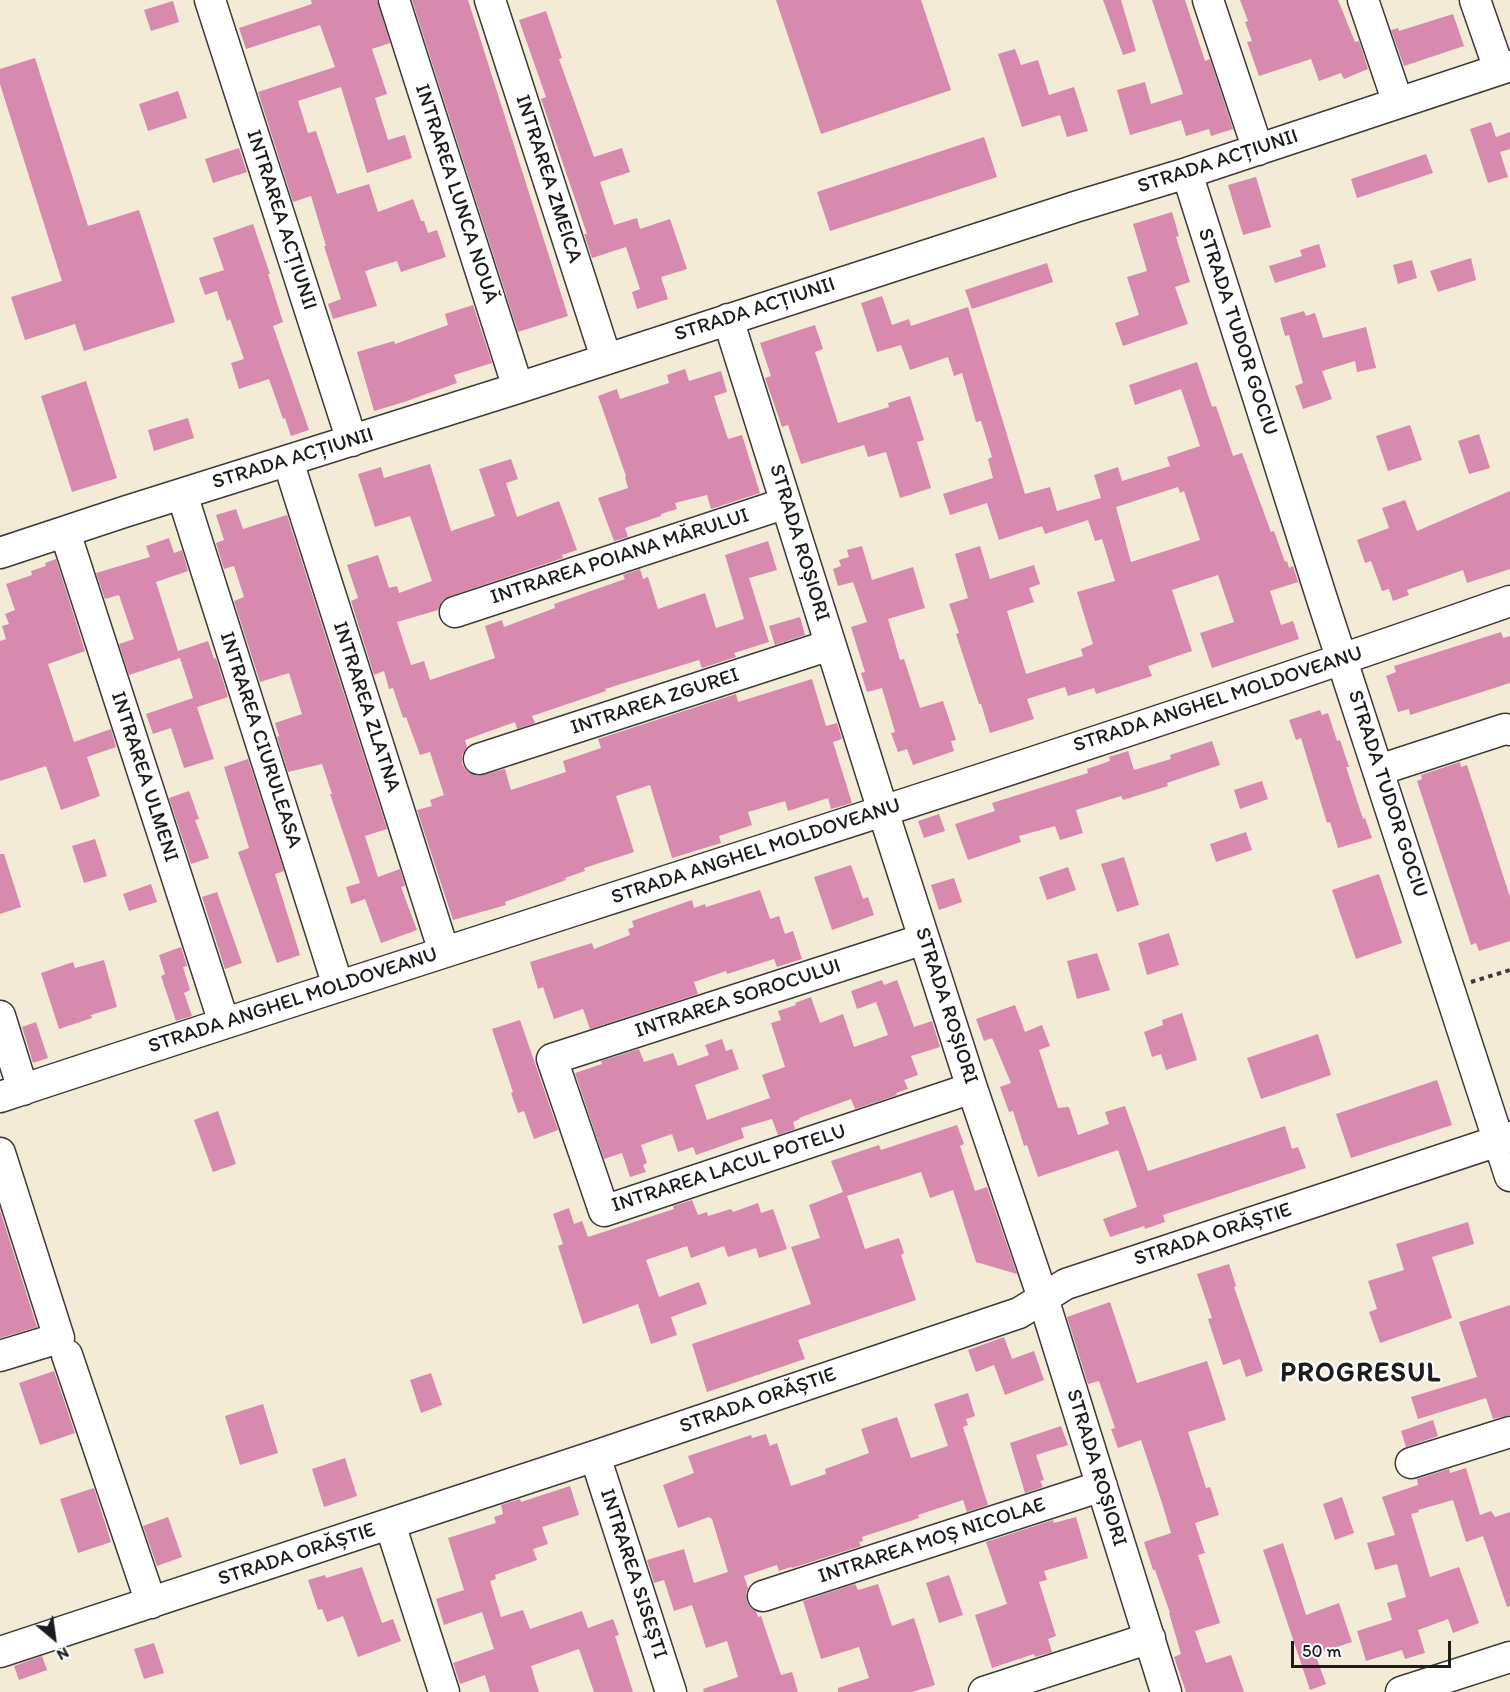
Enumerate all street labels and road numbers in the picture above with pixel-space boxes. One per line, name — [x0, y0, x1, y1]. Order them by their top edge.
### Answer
street label: INTRAREA LUNCA NOUĂ — [409, 81, 503, 307]
street label: INTRAREA ZMEICA — [509, 92, 587, 266]
street label: STRADA ACȚIUNII — [1134, 124, 1302, 200]
street label: INTRAREA ACȚIUNII — [240, 127, 322, 313]
street label: STRADA TUDOR GOCIU — [1192, 225, 1282, 439]
street label: STRADA ACȚIUNII — [671, 272, 839, 348]
street label: STRADA ACȚIUNII — [209, 422, 377, 496]
street label: STRADA ROȘIORI — [763, 461, 835, 625]
street label: INTRAREA POIANA MĂRULUI — [488, 503, 752, 611]
street label: INTRAREA ZLATNA — [327, 618, 405, 796]
street label: INTRAREA CIURULEASA — [213, 629, 307, 851]
street label: STRADA ANGHEL MOLDOVEANU — [1070, 641, 1366, 759]
street label: INTRAREA ZGUREI — [568, 663, 742, 741]
street label: STRADA TUDOR GOCIU — [1342, 687, 1432, 901]
street label: INTRAREA ULMENI — [105, 689, 183, 865]
street label: STRADA ANGHEL MOLDOVEANU — [608, 793, 904, 911]
street label: STRADA ROȘIORI — [909, 924, 983, 1088]
street label: STRADA ANGHEL MOLDOVEANU — [145, 942, 441, 1060]
street label: INTRAREA SOROCULUI — [632, 954, 844, 1044]
street label: INTRAREA LACUL POTELU — [609, 1119, 849, 1219]
street label: STRADA ORĂȘTIE — [1131, 1198, 1295, 1272]
street label: STRADA ORĂȘTIE — [676, 1362, 840, 1440]
street label: STRADA ROȘIORI — [1060, 1386, 1132, 1550]
street label: INTRAREA SISEȘTI — [594, 1486, 672, 1662]
street label: INTRAREA MOȘ NICOLAE — [815, 1492, 1049, 1590]
street label: STRADA ORĂȘTIE — [215, 1518, 379, 1592]

